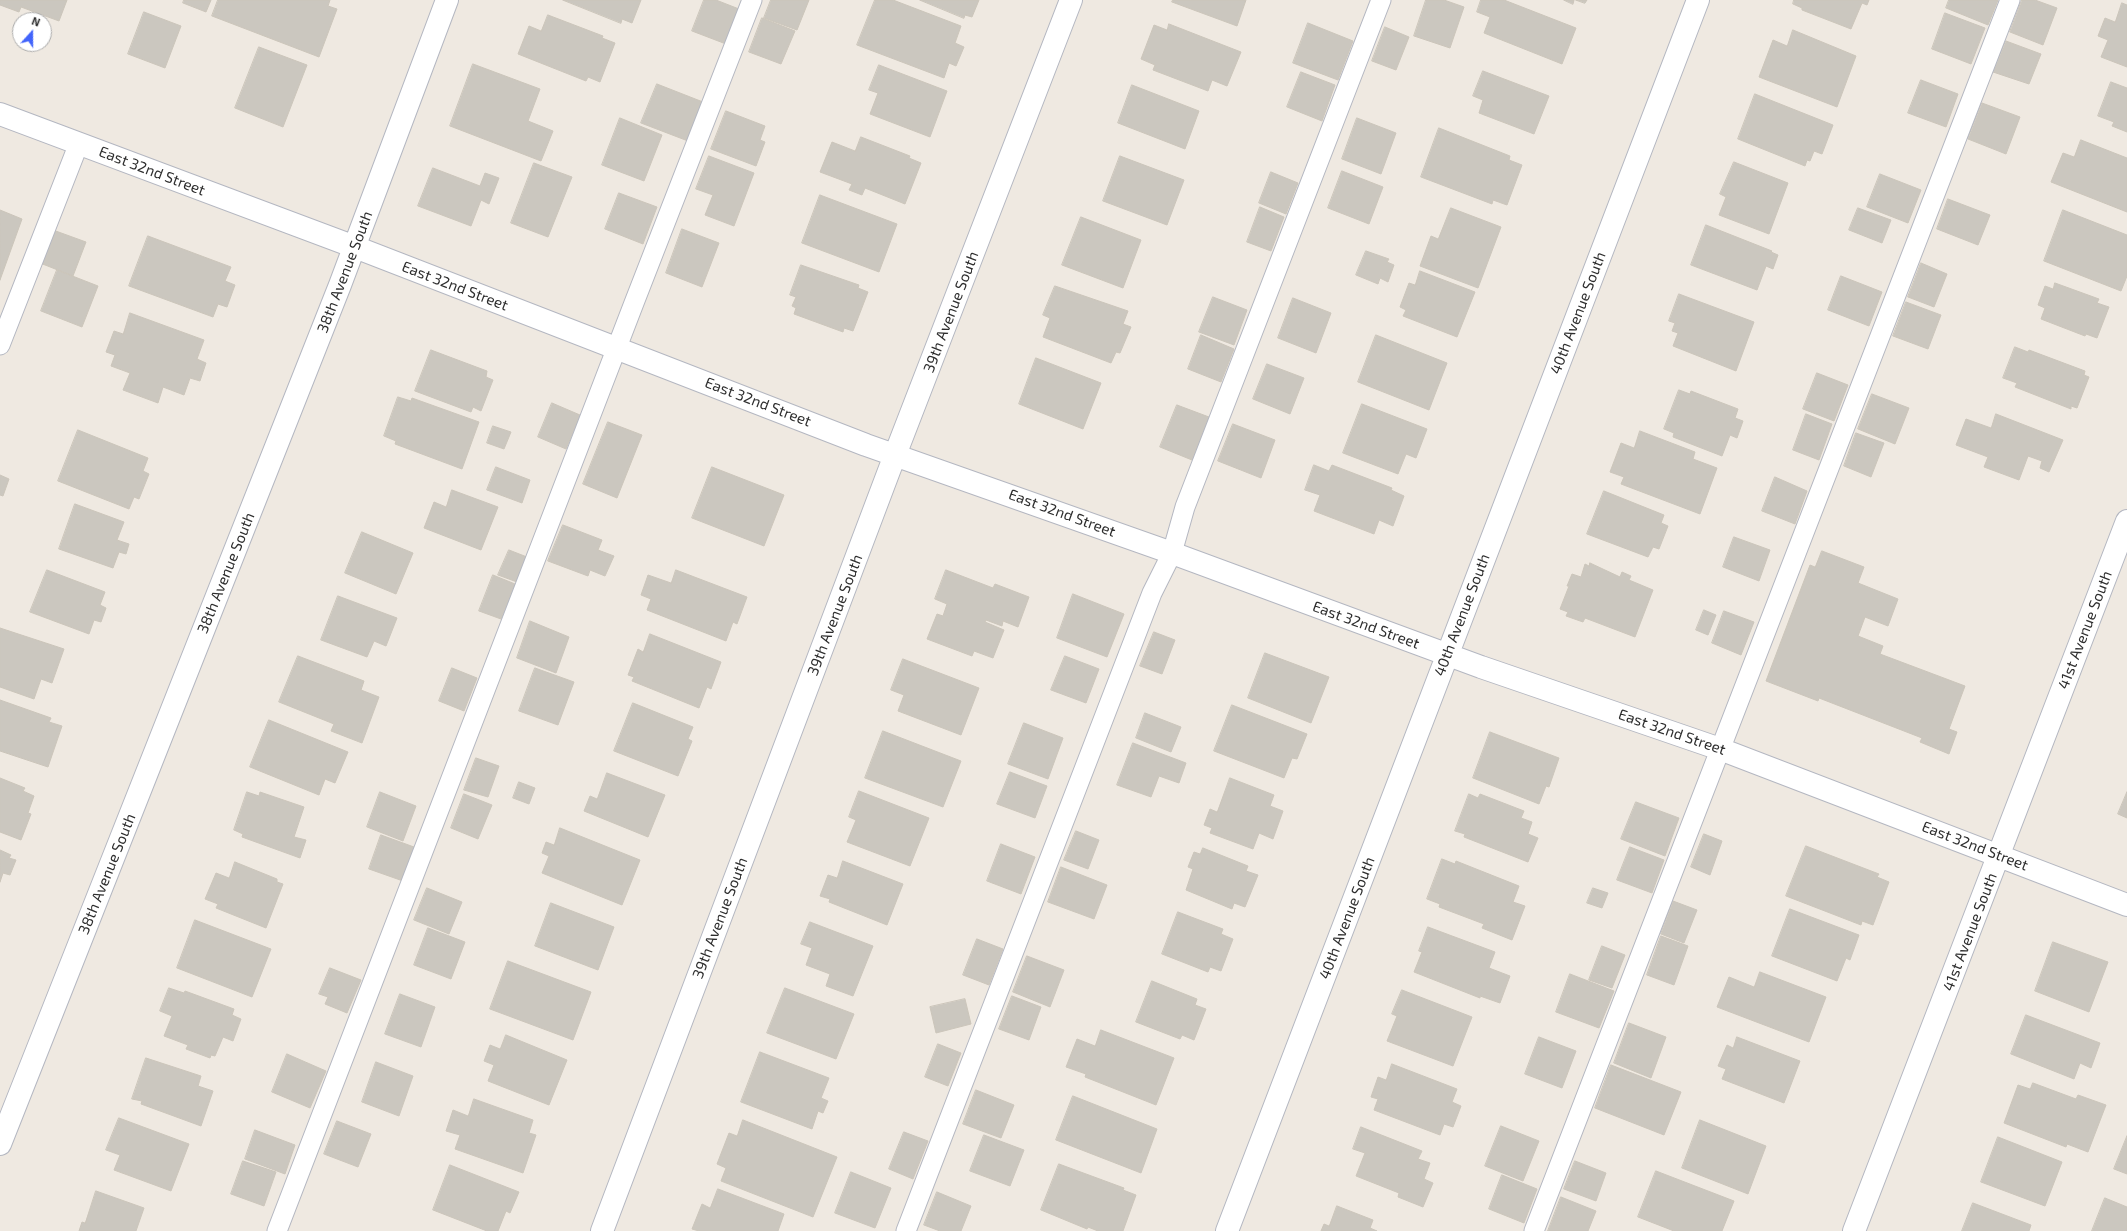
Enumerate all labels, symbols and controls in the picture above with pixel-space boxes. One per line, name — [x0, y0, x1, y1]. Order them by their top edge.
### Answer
north arrow — [12, 12, 52, 52]
text: N — [30, 14, 42, 29]
street label: East 32nd Street — [96, 142, 208, 200]
street label: 38th Avenue South — [314, 209, 376, 335]
street label: 39th Avenue South — [920, 249, 982, 375]
street label: 40th Avenue South — [1546, 249, 1610, 377]
street label: East 32nd Street — [399, 257, 511, 315]
street label: East 32nd Street — [702, 373, 814, 431]
street label: East 32nd Street — [1006, 485, 1118, 541]
street label: 38th Avenue South — [194, 510, 258, 636]
street label: 40th Avenue South — [1430, 551, 1494, 679]
street label: 39th Avenue South — [804, 552, 866, 678]
street label: 41st Avenue South — [2054, 568, 2116, 692]
street label: East 32nd Street — [1310, 597, 1422, 653]
street label: East 32nd Street — [1616, 705, 1728, 759]
street label: 38th Avenue South — [75, 811, 139, 937]
street label: East 32nd Street — [1919, 817, 2031, 875]
street label: 40th Avenue South — [1315, 854, 1379, 982]
street label: 39th Avenue South — [689, 855, 751, 981]
street label: 41st Avenue South — [1939, 870, 2001, 994]

